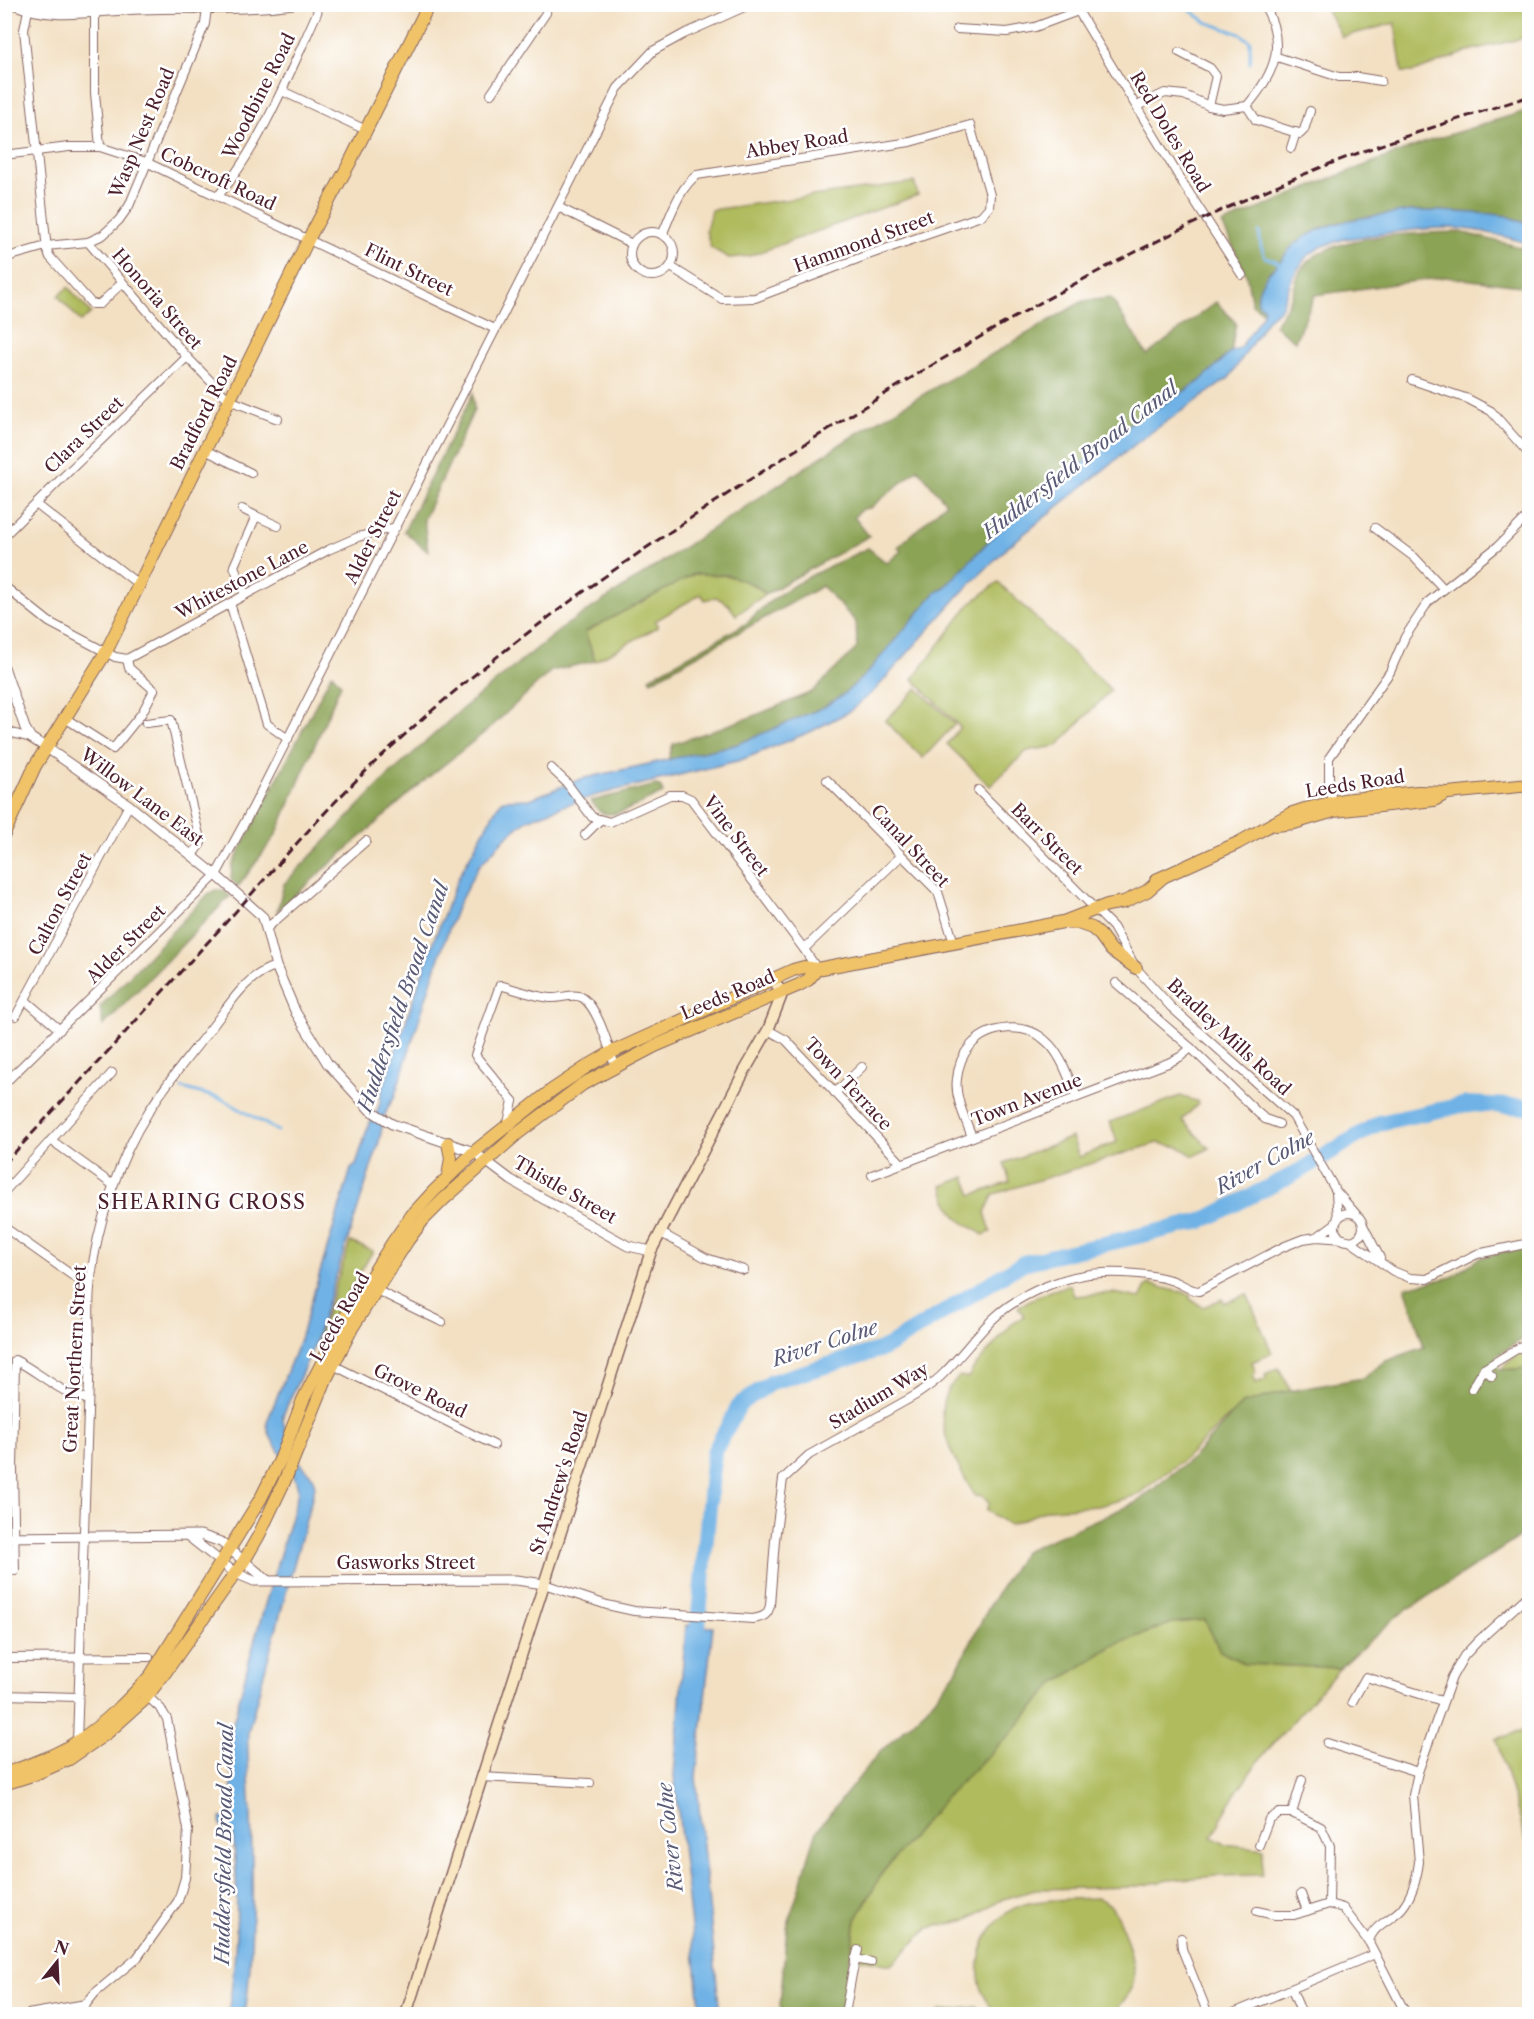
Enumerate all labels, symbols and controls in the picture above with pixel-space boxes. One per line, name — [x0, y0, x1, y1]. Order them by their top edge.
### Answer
street label: Woodbine Road — [217, 29, 300, 163]
street label: Wasp Nest Road — [104, 65, 179, 202]
street label: Red Doles Road — [1125, 68, 1215, 196]
street label: Abbey Road — [743, 125, 850, 163]
street label: Cobcroft Road — [157, 143, 279, 215]
street label: Hammond Street — [791, 206, 938, 278]
street label: Flint Street — [361, 239, 457, 301]
street label: Honoria Street — [107, 244, 207, 354]
street label: Bradford Road — [166, 352, 242, 474]
water label: Huddersfield Broad Canal — [976, 375, 1185, 545]
street label: Clara Street — [40, 391, 129, 478]
street label: Alder Street — [339, 486, 406, 589]
street label: Whitestone Lane — [171, 536, 312, 625]
street label: Willow Lane East — [75, 743, 209, 851]
street label: Leeds Road — [1304, 765, 1406, 803]
street label: Vine Street — [698, 790, 774, 881]
street label: Barr Street — [1006, 798, 1088, 880]
street label: Canal Street — [866, 800, 954, 892]
street label: Calton Street — [24, 848, 97, 959]
water label: Huddersfield Broad Canal — [352, 876, 455, 1117]
street label: Alder Street — [81, 899, 171, 989]
street label: Leeds Road — [678, 965, 778, 1025]
street label: Bradley Mills Road — [1163, 974, 1295, 1100]
street label: Town Terrace — [799, 1033, 897, 1135]
street label: Town Avenue — [969, 1069, 1085, 1131]
water label: River Colne — [1210, 1124, 1320, 1200]
street label: Thistle Street — [509, 1152, 621, 1229]
district label: SHEARING CROSS — [97, 1190, 307, 1214]
street label: Great Northern Street — [59, 1264, 91, 1453]
street label: Leeds Road — [305, 1268, 375, 1366]
water label: River Colne — [767, 1314, 882, 1372]
street label: Stadium Way — [825, 1357, 934, 1434]
street label: Grove Road — [370, 1359, 470, 1423]
street label: St Andrew's Road — [525, 1408, 593, 1558]
street label: Gasworks Street — [337, 1552, 476, 1574]
water label: Huddersfield Broad Canal — [210, 1720, 238, 1967]
water label: River Colne — [652, 1780, 688, 1895]
north arrow — [27, 1932, 87, 1992]
text: N — [52, 1936, 71, 1959]

